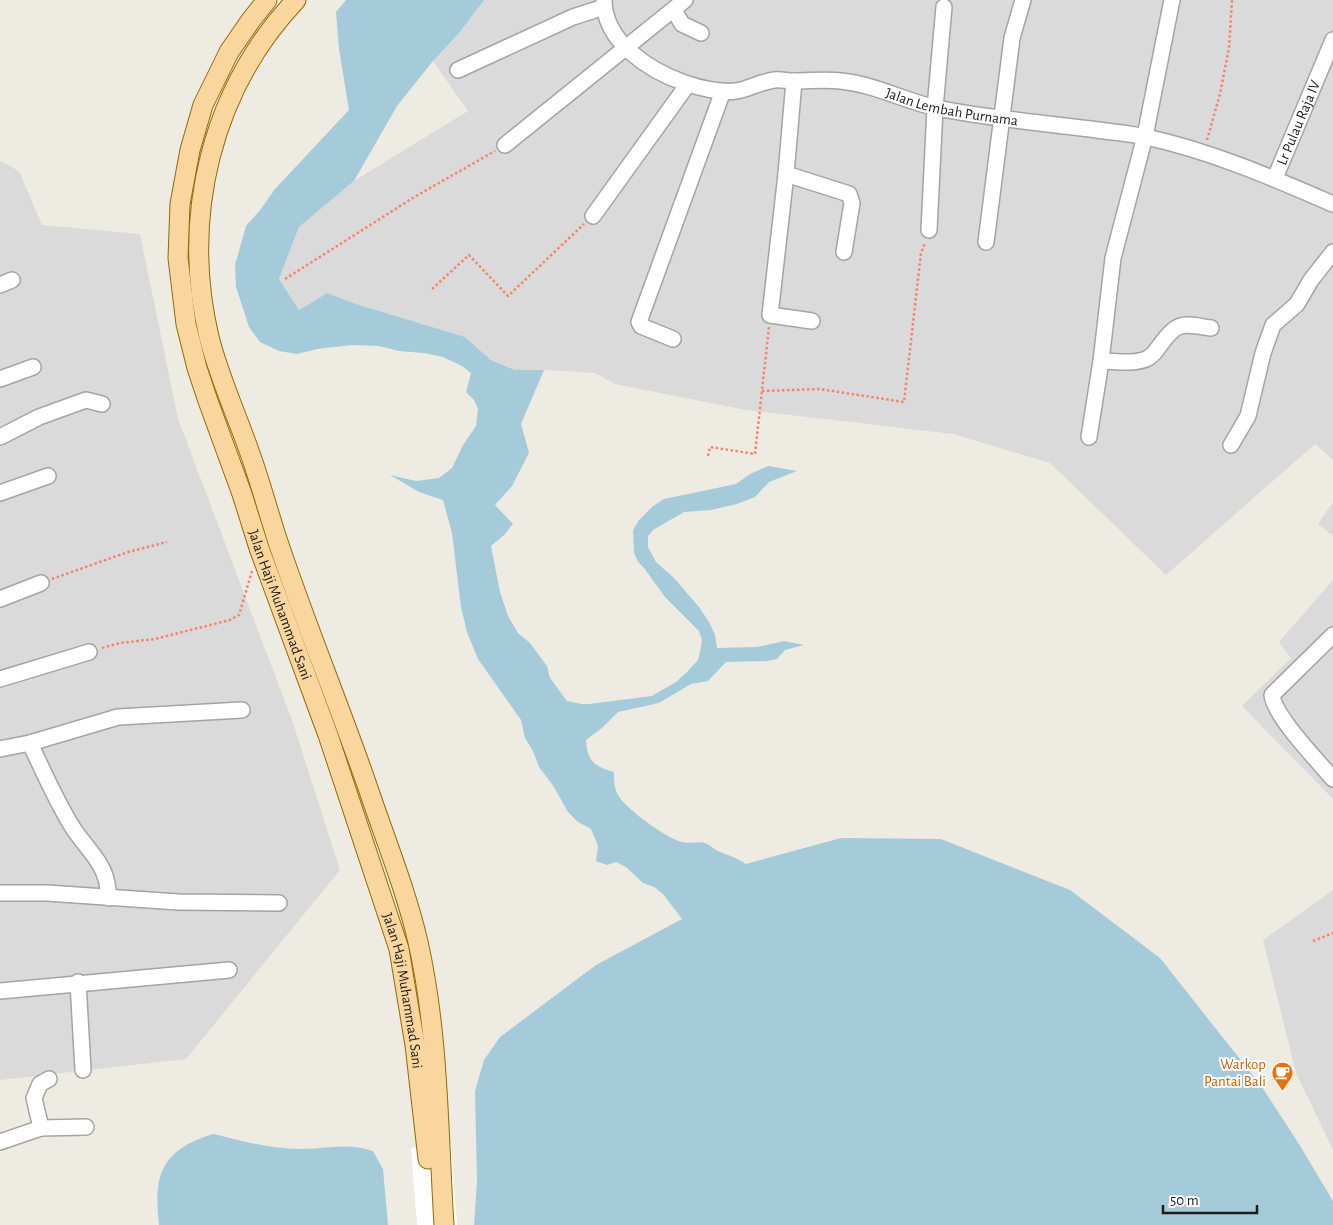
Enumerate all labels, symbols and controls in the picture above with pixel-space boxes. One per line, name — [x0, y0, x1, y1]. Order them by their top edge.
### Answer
street label: Lr Pulau Raja IV — [1274, 78, 1323, 167]
street label: Jalan Lembah Purnama — [884, 85, 1019, 128]
street label: Jalan Haji Muhammad Sani — [246, 528, 314, 682]
street label: Jalan Haji Muhammad Sani — [380, 911, 425, 1069]
place label: Warkop Pantai Bali — [1204, 1057, 1266, 1089]
cafe icon: Warkop Pantai Bali — [1270, 1061, 1294, 1092]
scale bar — [1163, 1182, 1257, 1214]
text: 50 m — [1170, 1193, 1199, 1208]

